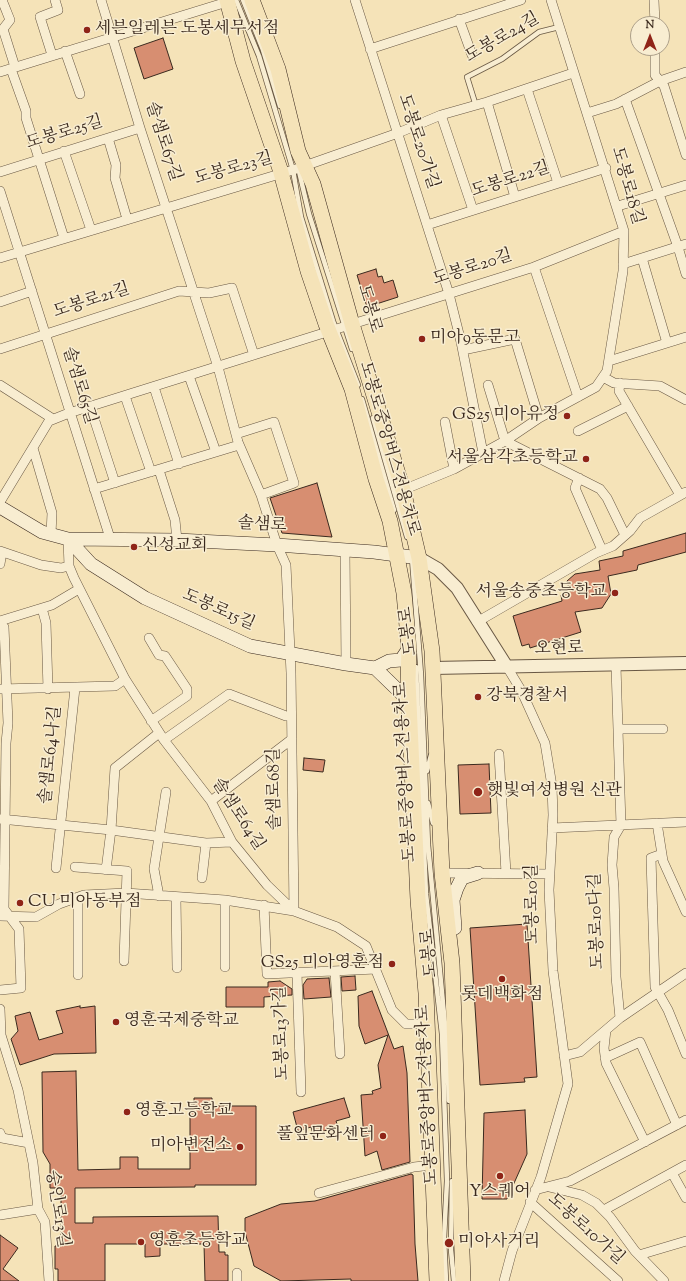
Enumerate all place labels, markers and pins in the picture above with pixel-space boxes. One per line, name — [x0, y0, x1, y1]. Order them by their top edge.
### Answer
place label: 세븐일레븐 도봉세무서점 — [95, 20, 279, 40]
marker: 세븐일레븐 도봉세무서점 — [82, 25, 92, 35]
place label: 미아9동문고 — [430, 329, 520, 349]
marker: 미아9동문고 — [417, 334, 427, 344]
place label: GS25 미아유정 — [452, 406, 559, 426]
marker: GS25 미아유정 — [562, 411, 572, 421]
place label: 서울삼각초등학교 — [447, 449, 578, 469]
marker: 서울삼각초등학교 — [581, 454, 591, 464]
place label: 신성교회 — [142, 537, 208, 557]
marker: 신성교회 — [129, 542, 139, 552]
place label: 서울송중초등학교 — [476, 583, 607, 603]
marker: 서울송중초등학교 — [610, 588, 620, 598]
place label: 강북경찰서 — [486, 687, 568, 707]
marker: 강북경찰서 — [473, 692, 483, 702]
place label: 햇빛여성병원 신관 — [487, 782, 622, 802]
marker: 햇빛여성병원 신관 — [472, 786, 484, 798]
place label: CU 미아동부점 — [28, 893, 141, 913]
marker: CU 미아동부점 — [15, 898, 25, 908]
place label: GS25 미아영훈점 — [261, 954, 384, 974]
marker: GS25 미아영훈점 — [387, 959, 397, 969]
marker: 롯데백화점 — [497, 974, 507, 984]
place label: 롯데백화점 — [461, 986, 543, 1006]
place label: 영훈국제중학교 — [124, 1012, 239, 1032]
marker: 영훈국제중학교 — [111, 1017, 121, 1027]
place label: 영훈고등학교 — [135, 1102, 234, 1122]
marker: 영훈고등학교 — [122, 1107, 132, 1117]
place label: 풀잎문화센터 — [276, 1126, 375, 1146]
marker: 풀잎문화센터 — [378, 1131, 388, 1141]
place label: 미아변전소 — [150, 1137, 232, 1157]
marker: 미아변전소 — [235, 1142, 245, 1152]
marker: Y스퀘어 — [495, 1171, 505, 1181]
place label: Y스퀘어 — [469, 1183, 531, 1203]
place label: 영훈초등학교 — [149, 1232, 248, 1252]
place label: 미아사거리 — [458, 1233, 540, 1253]
marker: 영훈초등학교 — [136, 1237, 146, 1247]
marker: 미아사거리 — [443, 1237, 455, 1249]

